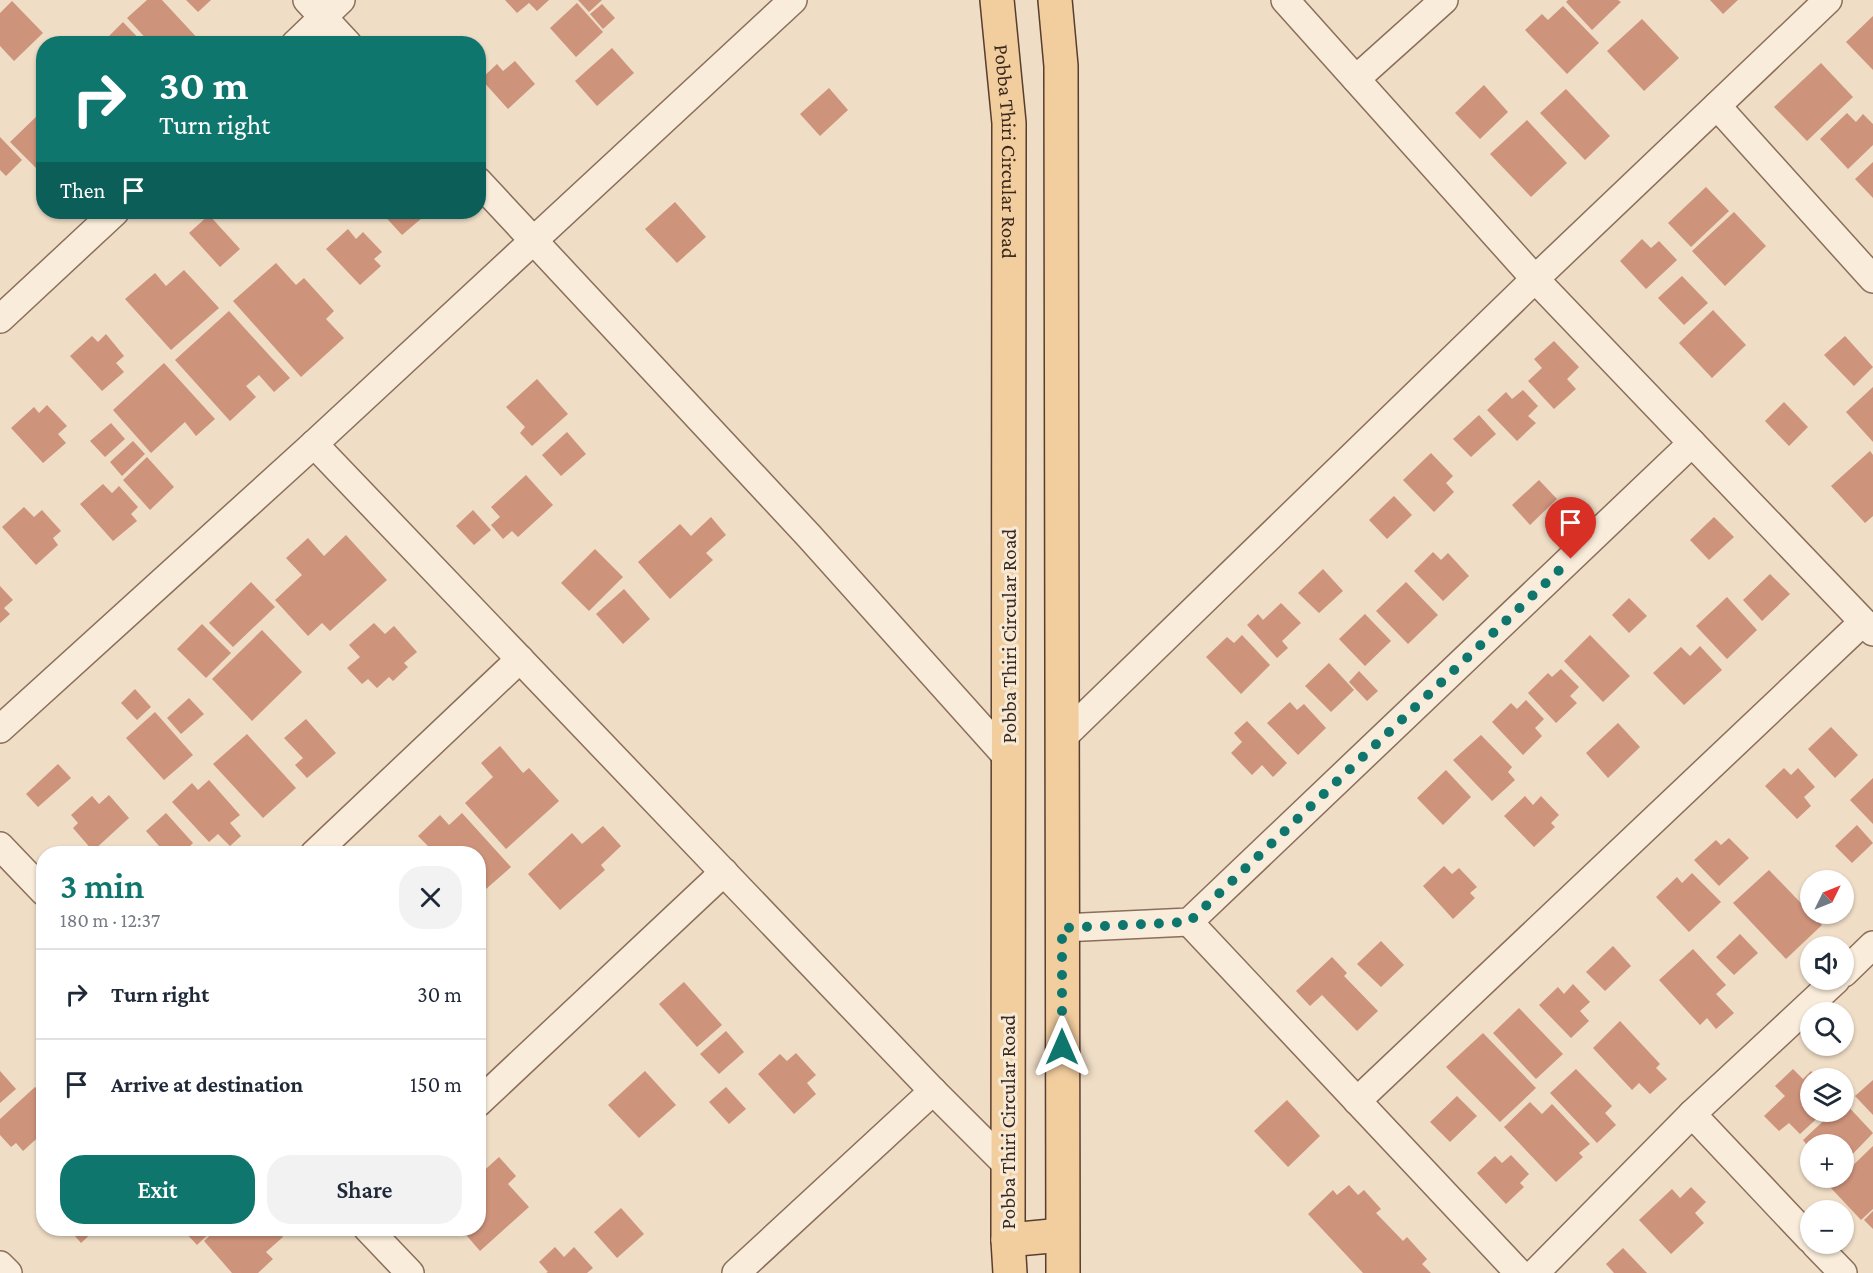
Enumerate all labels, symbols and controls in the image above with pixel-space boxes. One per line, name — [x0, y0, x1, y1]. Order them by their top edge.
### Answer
street label: Pobba Thiri Circular Road — [989, 43, 1021, 259]
icon: right — [60, 60, 138, 138]
text: 30 m — [159, 61, 249, 108]
text: Turn right — [159, 110, 270, 140]
icon: arrive — [117, 174, 150, 207]
text: Then — [60, 178, 105, 203]
pin — [1545, 497, 1596, 559]
icon: arrive — [1554, 506, 1587, 539]
street label: Pobba Thiri Circular Road — [997, 529, 1021, 743]
text: 3 min — [60, 866, 144, 906]
button: close — [399, 866, 462, 929]
north arrow — [1800, 870, 1854, 924]
map controls — [1800, 870, 1854, 1254]
text: 180 m · 12:37 — [60, 909, 160, 931]
button: sound — [1800, 936, 1854, 990]
icon: right — [60, 978, 93, 1011]
text: Turn right — [111, 982, 209, 1007]
text: 30 m — [417, 982, 462, 1007]
button: search — [1800, 1002, 1854, 1056]
street label: Pobba Thiri Circular Road — [996, 1015, 1020, 1229]
position arrow — [1030, 1015, 1094, 1079]
icon: arrive — [60, 1068, 93, 1101]
button: layers — [1800, 1068, 1854, 1122]
text: Arrive at destination — [111, 1072, 303, 1097]
text: 150 m — [410, 1072, 462, 1097]
button: + — [1800, 1134, 1854, 1188]
button: Exit — [60, 1155, 255, 1224]
button: Share — [267, 1155, 462, 1224]
button: − — [1800, 1200, 1854, 1254]

